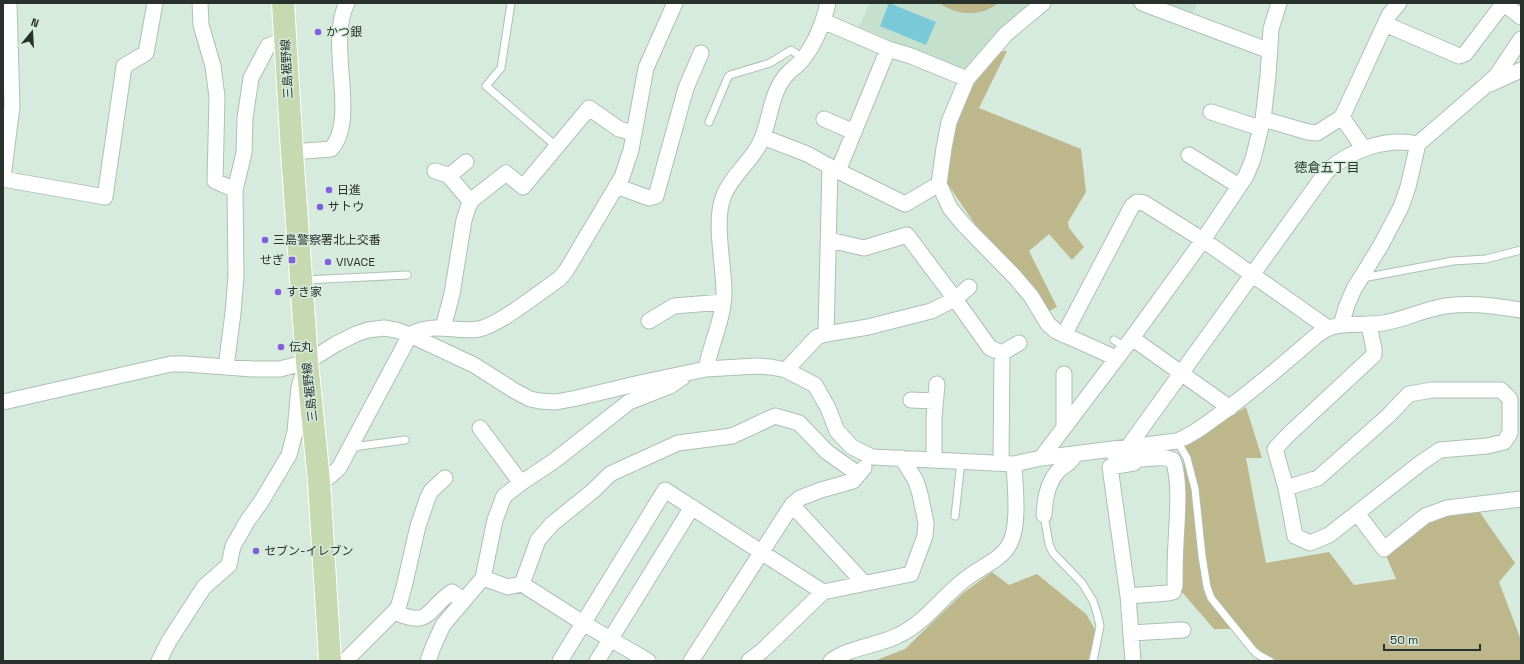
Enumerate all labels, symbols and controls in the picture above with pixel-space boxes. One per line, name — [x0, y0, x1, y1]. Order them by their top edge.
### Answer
north arrow — [12, 12, 52, 52]
text: N — [29, 15, 41, 30]
place label: かつ銀 — [326, 24, 362, 40]
marker: かつ銀 — [313, 27, 323, 37]
street label: 三島裾野線 — [277, 39, 297, 99]
district label: 徳倉五丁目 — [1294, 159, 1360, 176]
place label: 日進 — [337, 182, 361, 198]
marker: 日進 — [324, 185, 334, 195]
place label: サトウ — [328, 199, 364, 215]
marker: サトウ — [315, 202, 325, 212]
place label: 三島警察署北上交番 — [273, 232, 381, 248]
marker: 三島警察署北上交番 — [260, 235, 270, 245]
place label: せぎ — [260, 252, 284, 268]
place label: VIVACE — [336, 254, 375, 270]
marker: せぎ — [287, 255, 297, 265]
marker: VIVACE — [323, 257, 333, 267]
place label: すき家 — [286, 284, 322, 300]
marker: すき家 — [273, 287, 283, 297]
place label: 伝丸 — [289, 339, 313, 355]
marker: 伝丸 — [276, 342, 286, 352]
street label: 三島裾野線 — [299, 361, 321, 423]
place label: セブン-イレブン — [264, 543, 353, 559]
marker: セブン-イレブン — [251, 546, 261, 556]
scale bar — [1384, 626, 1480, 652]
text: 50 m — [1390, 632, 1418, 648]

